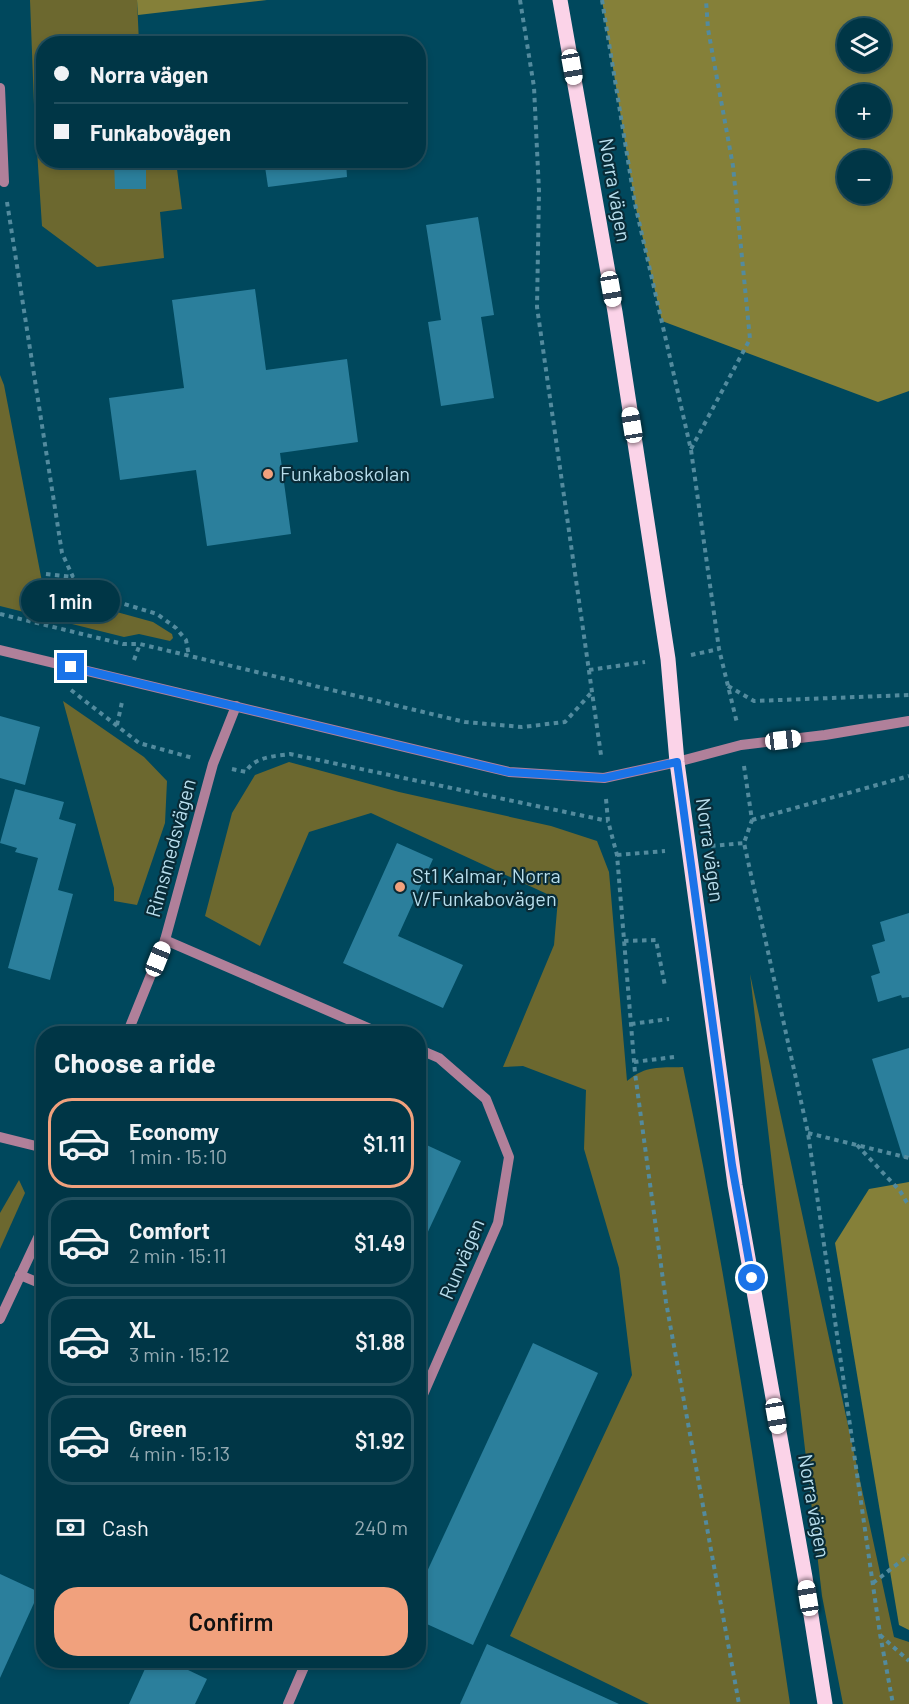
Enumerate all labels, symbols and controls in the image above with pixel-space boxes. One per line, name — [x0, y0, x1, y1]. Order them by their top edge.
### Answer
map controls — [837, 18, 891, 204]
button: layers — [837, 18, 891, 72]
car — [560, 48, 584, 86]
text: Norra vägen — [90, 61, 208, 87]
button: + — [837, 84, 891, 138]
text: Funkabovägen — [90, 119, 231, 145]
street label: Norra vägen — [595, 136, 637, 244]
button: − — [837, 150, 891, 204]
car — [599, 270, 623, 308]
car — [620, 406, 644, 444]
place label: Funkaboskolan — [280, 461, 410, 485]
marker: Funkaboskolan — [261, 467, 275, 481]
callout: 1 min — [22, 580, 121, 622]
text: 1 min — [49, 589, 92, 613]
route end — [57, 653, 84, 680]
car — [764, 729, 802, 751]
street label: Rimsmedsvägen — [140, 776, 200, 919]
street label: Norra vägen — [692, 796, 730, 903]
place label: St1 Kalmar, Norra V/Funkabovägen — [412, 863, 561, 910]
marker: St1 Kalmar, Norra V/Funkabovägen — [393, 880, 407, 894]
car — [143, 939, 173, 979]
text: Choose a ride — [54, 1046, 216, 1078]
icon: car — [57, 1116, 111, 1170]
text: Economy — [129, 1118, 219, 1144]
text: $1.11 — [363, 1130, 405, 1156]
text: 1 min · 15:10 — [129, 1144, 227, 1168]
icon: car — [57, 1215, 111, 1269]
street label: Runvägen — [433, 1215, 489, 1303]
text: Comfort — [129, 1217, 210, 1243]
text: $1.49 — [354, 1229, 405, 1255]
text: 2 min · 15:11 — [129, 1243, 226, 1267]
route start — [738, 1264, 765, 1291]
icon: car — [57, 1314, 111, 1368]
text: XL — [129, 1316, 155, 1342]
text: $1.88 — [355, 1328, 405, 1354]
text: 3 min · 15:12 — [129, 1342, 230, 1366]
car — [764, 1397, 788, 1435]
icon: car — [57, 1413, 111, 1467]
text: Green — [129, 1415, 187, 1441]
text: $1.92 — [355, 1427, 405, 1453]
text: 4 min · 15:13 — [129, 1441, 230, 1465]
street label: Norra vägen — [794, 1452, 836, 1560]
icon: cash — [54, 1511, 87, 1544]
text: Cash — [102, 1514, 149, 1540]
text: 240 m — [354, 1515, 408, 1539]
car — [796, 1579, 820, 1617]
button: Confirm — [54, 1587, 408, 1656]

